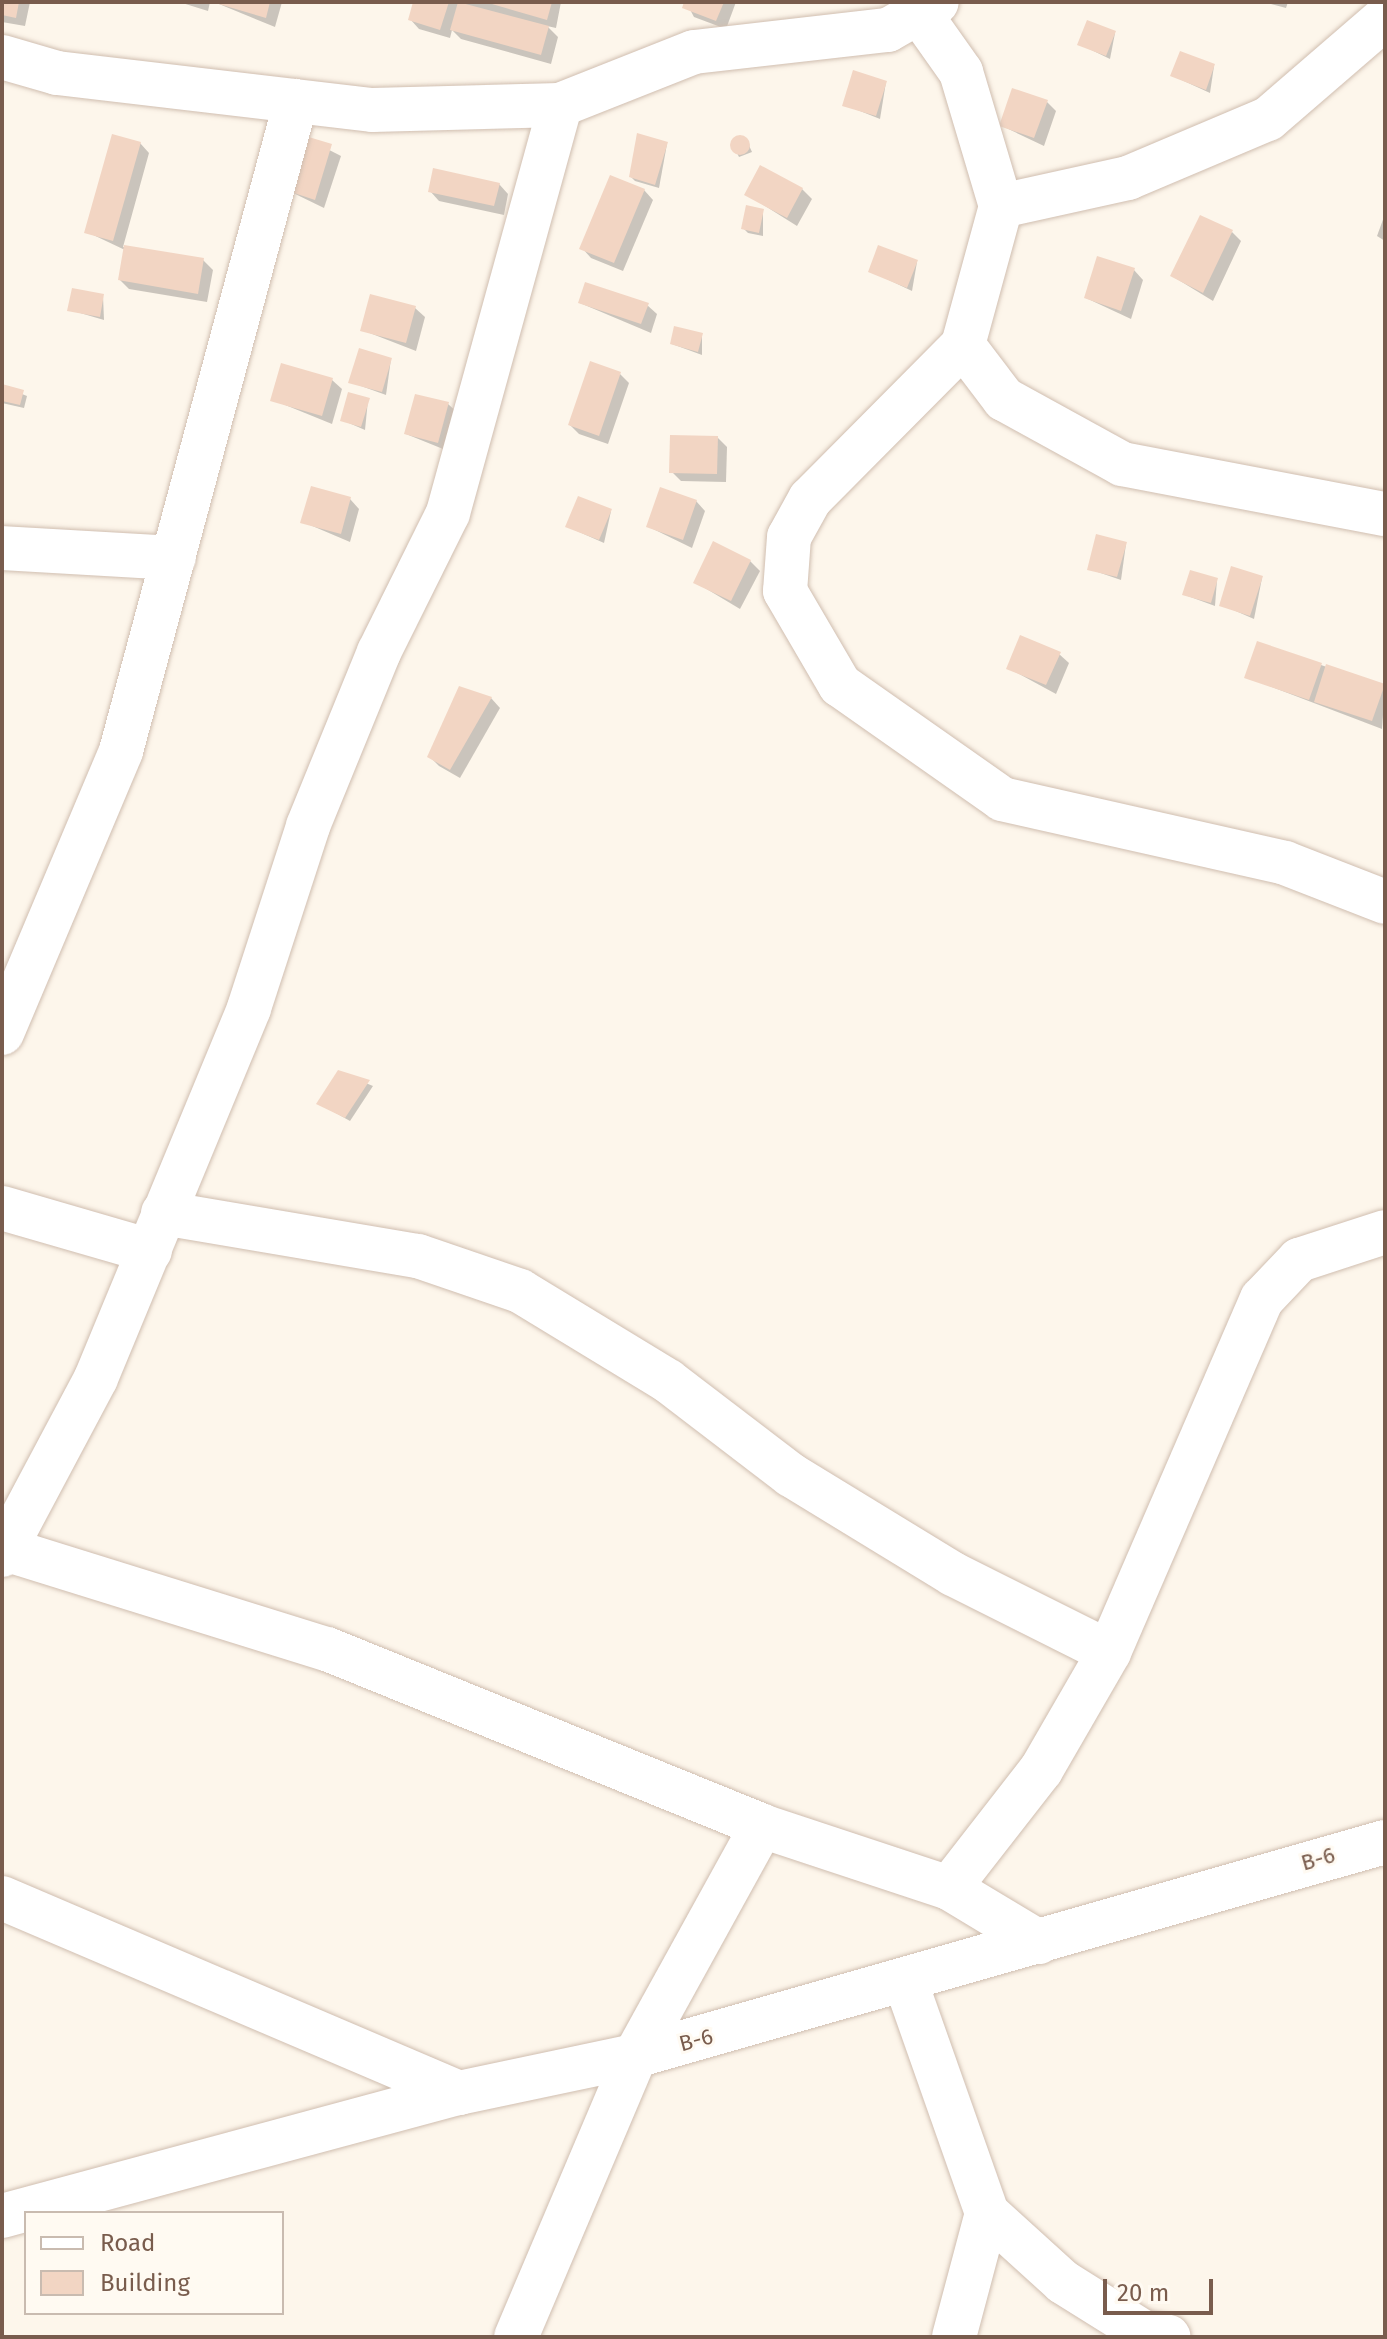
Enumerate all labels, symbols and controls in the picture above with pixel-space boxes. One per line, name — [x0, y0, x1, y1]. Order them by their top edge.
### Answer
street label: B-6 — [1298, 1842, 1338, 1876]
street label: B-6 — [676, 2023, 716, 2057]
legend — [24, 2211, 284, 2315]
text: Road — [100, 2229, 155, 2257]
scale bar — [1107, 2263, 1217, 2313]
text: Building — [100, 2269, 190, 2297]
text: 20 m — [1117, 2279, 1169, 2307]

